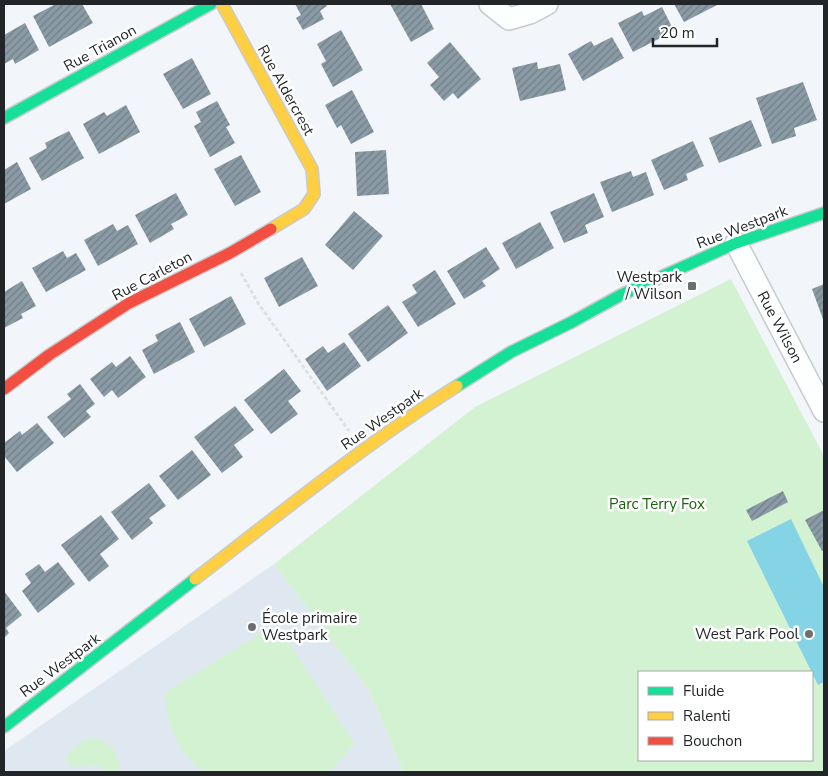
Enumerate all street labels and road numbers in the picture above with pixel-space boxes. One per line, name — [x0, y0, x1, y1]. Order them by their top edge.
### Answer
street label: Rue Trianon — [60, 20, 140, 76]
street label: Rue Aldercrest — [253, 41, 319, 139]
street label: Rue Westpark — [694, 200, 791, 254]
street label: Rue Carleton — [109, 247, 195, 305]
street label: Rue Wilson — [753, 288, 807, 366]
street label: Rue Westpark — [337, 383, 427, 455]
street label: Rue Westpark — [16, 628, 105, 702]

